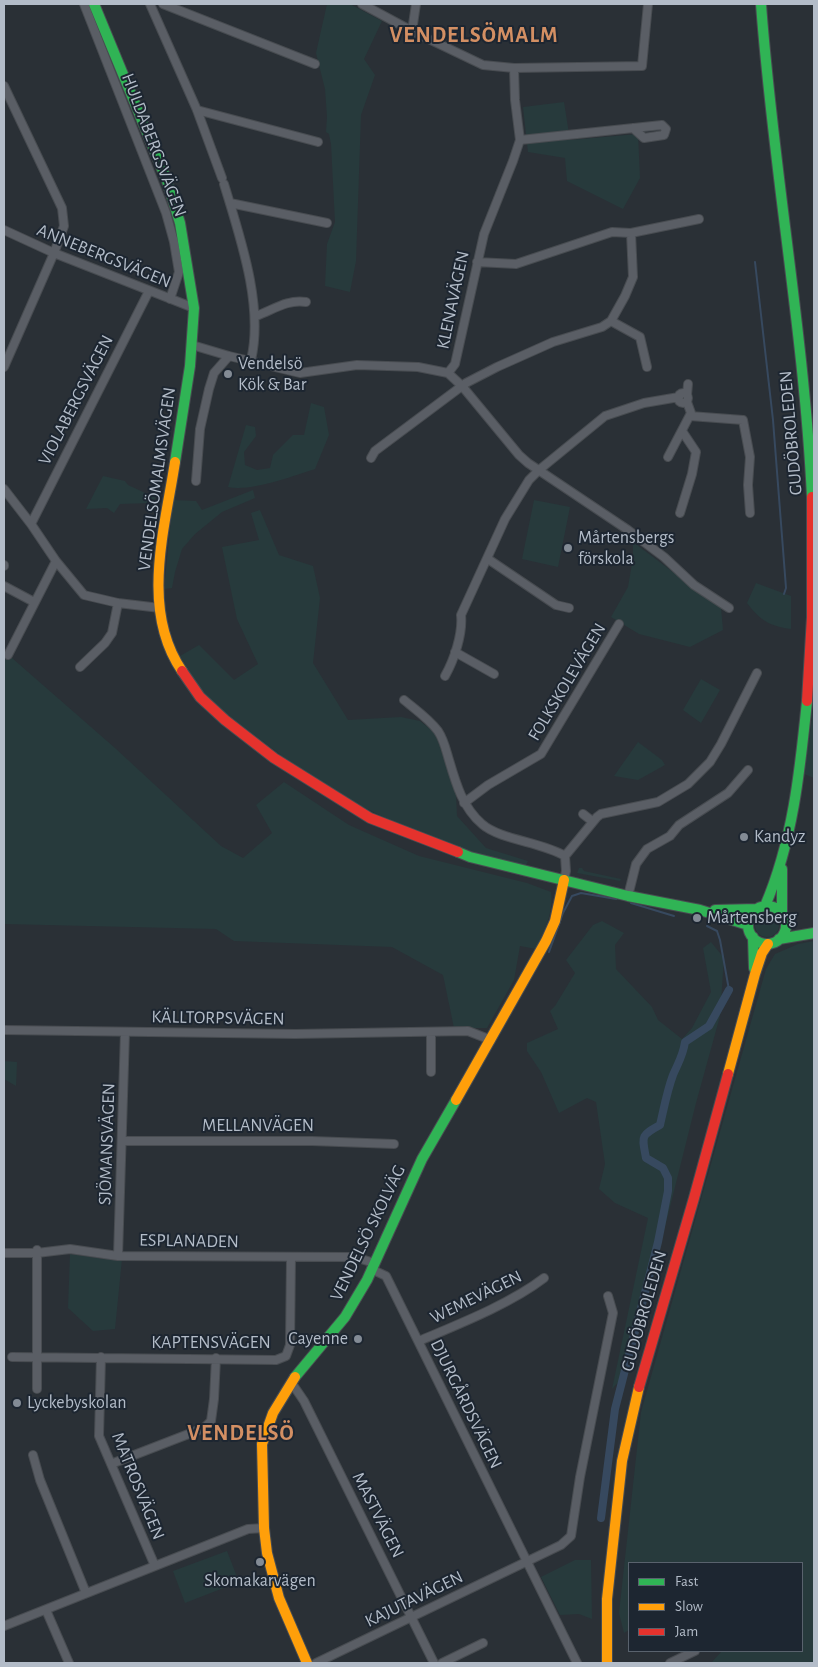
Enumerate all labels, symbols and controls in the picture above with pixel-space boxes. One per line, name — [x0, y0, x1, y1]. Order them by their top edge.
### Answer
district label: VENDELSÖMALM — [388, 22, 560, 48]
street label: HULDABERGSVÄGEN — [117, 70, 191, 220]
street label: ANNEBERGSVÄGEN — [34, 219, 174, 293]
street label: KLENAVÄGEN — [432, 249, 474, 351]
street label: VIOLABERGSVÄGEN — [34, 331, 118, 469]
place label: Vendelsö Kök & Bar — [238, 353, 307, 396]
marker: Vendelsö Kök & Bar — [222, 368, 234, 380]
street label: GUDÖBROLEDEN — [775, 370, 807, 496]
street label: VENDELSÖMALMSVÄGEN — [133, 386, 181, 572]
place label: Mårtensbergs förskola — [578, 527, 674, 570]
marker: Mårtensbergs förskola — [562, 542, 574, 554]
street label: FOLKSKOLEVÄGEN — [523, 619, 611, 745]
place label: Kandyz — [754, 826, 805, 848]
marker: Kandyz — [738, 831, 750, 843]
place label: Mårtensberg — [707, 907, 797, 929]
marker: Mårtensberg — [691, 912, 703, 924]
street label: KÄLLTORPSVÄGEN — [151, 1006, 285, 1030]
street label: SJÖMANSVÄGEN — [94, 1083, 120, 1205]
street label: MELLANVÄGEN — [202, 1115, 314, 1137]
street label: VENDELSÖ SKOLVÄG — [326, 1162, 410, 1304]
street label: ESPLANADEN — [139, 1229, 239, 1253]
street label: GUDÖBROLEDEN — [616, 1248, 672, 1374]
street label: WEMEVÄGEN — [427, 1266, 525, 1328]
place label: Cayenne — [288, 1328, 348, 1350]
street label: KAPTENSVÄGEN — [151, 1332, 271, 1354]
marker: Cayenne — [352, 1333, 364, 1345]
street label: DJURGÅRDSVÄGEN — [425, 1336, 507, 1472]
place label: Lyckebyskolan — [27, 1392, 127, 1414]
marker: Lyckebyskolan — [11, 1397, 23, 1409]
district label: VENDELSÖ — [186, 1420, 296, 1446]
street label: MATROSVÄGEN — [107, 1429, 169, 1543]
street label: MASTVÄGEN — [347, 1469, 409, 1561]
marker: Skomakarvägen — [254, 1556, 266, 1568]
legend — [628, 1562, 803, 1652]
street label: KAJUTAVÄGEN — [361, 1566, 467, 1632]
place label: Skomakarvägen — [204, 1570, 316, 1592]
text: Fast — [675, 1574, 698, 1589]
text: Slow — [675, 1599, 703, 1614]
text: Jam — [675, 1624, 698, 1639]

